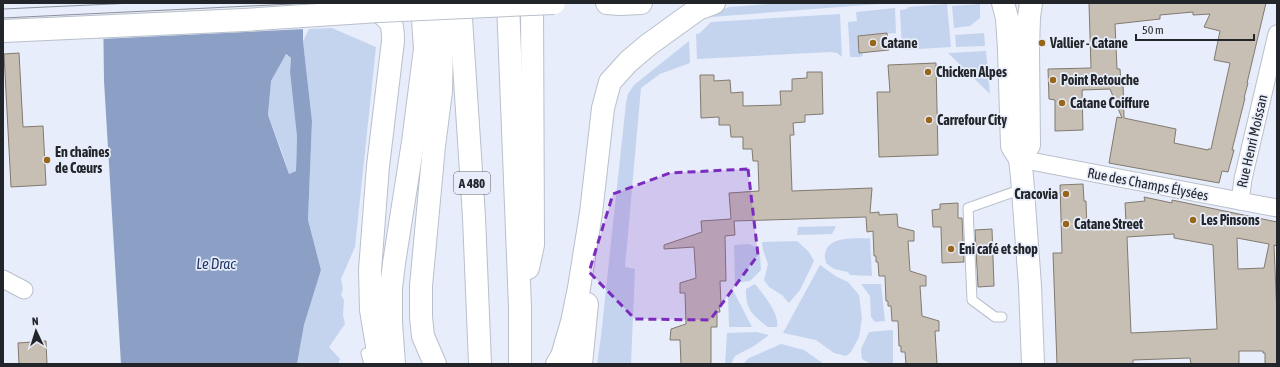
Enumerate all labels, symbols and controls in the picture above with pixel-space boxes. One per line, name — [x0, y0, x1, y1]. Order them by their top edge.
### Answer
scale bar — [1136, 16, 1254, 42]
text: 50 m — [1142, 23, 1164, 37]
place label: Catane — [881, 35, 918, 51]
place label: Vallier - Catane — [1049, 35, 1128, 51]
marker: Catane — [868, 38, 878, 48]
marker: Vallier - Catane — [1037, 38, 1047, 48]
place label: Chicken Alpes — [936, 64, 1007, 80]
marker: Chicken Alpes — [923, 67, 933, 77]
place label: Point Retouche — [1061, 72, 1139, 88]
marker: Point Retouche — [1048, 75, 1058, 85]
street label: Rue Henri Moissan — [1234, 93, 1270, 189]
place label: Catane Coiffure — [1070, 95, 1149, 111]
marker: Catane Coiffure — [1057, 98, 1067, 108]
place label: Carrefour City — [937, 112, 1007, 128]
marker: Carrefour City — [924, 115, 934, 125]
place label: En chaînes de Cœurs — [55, 144, 110, 176]
marker: En chaînes de Cœurs — [42, 155, 52, 165]
street label: Rue des Champs Élysées — [1086, 164, 1210, 204]
road number: A 480 — [454, 172, 490, 194]
place label: Cracovia — [1014, 186, 1058, 202]
marker: Cracovia — [1061, 189, 1071, 199]
place label: Les Pinsons — [1201, 212, 1260, 228]
marker: Les Pinsons — [1188, 215, 1198, 225]
place label: Catane Street — [1074, 216, 1143, 232]
marker: Catane Street — [1061, 219, 1071, 229]
place label: Eni café et shop — [959, 241, 1038, 257]
marker: Eni café et shop — [946, 244, 956, 254]
water label: Le Drac — [196, 255, 236, 272]
north arrow — [16, 311, 56, 351]
text: N — [32, 315, 39, 327]

